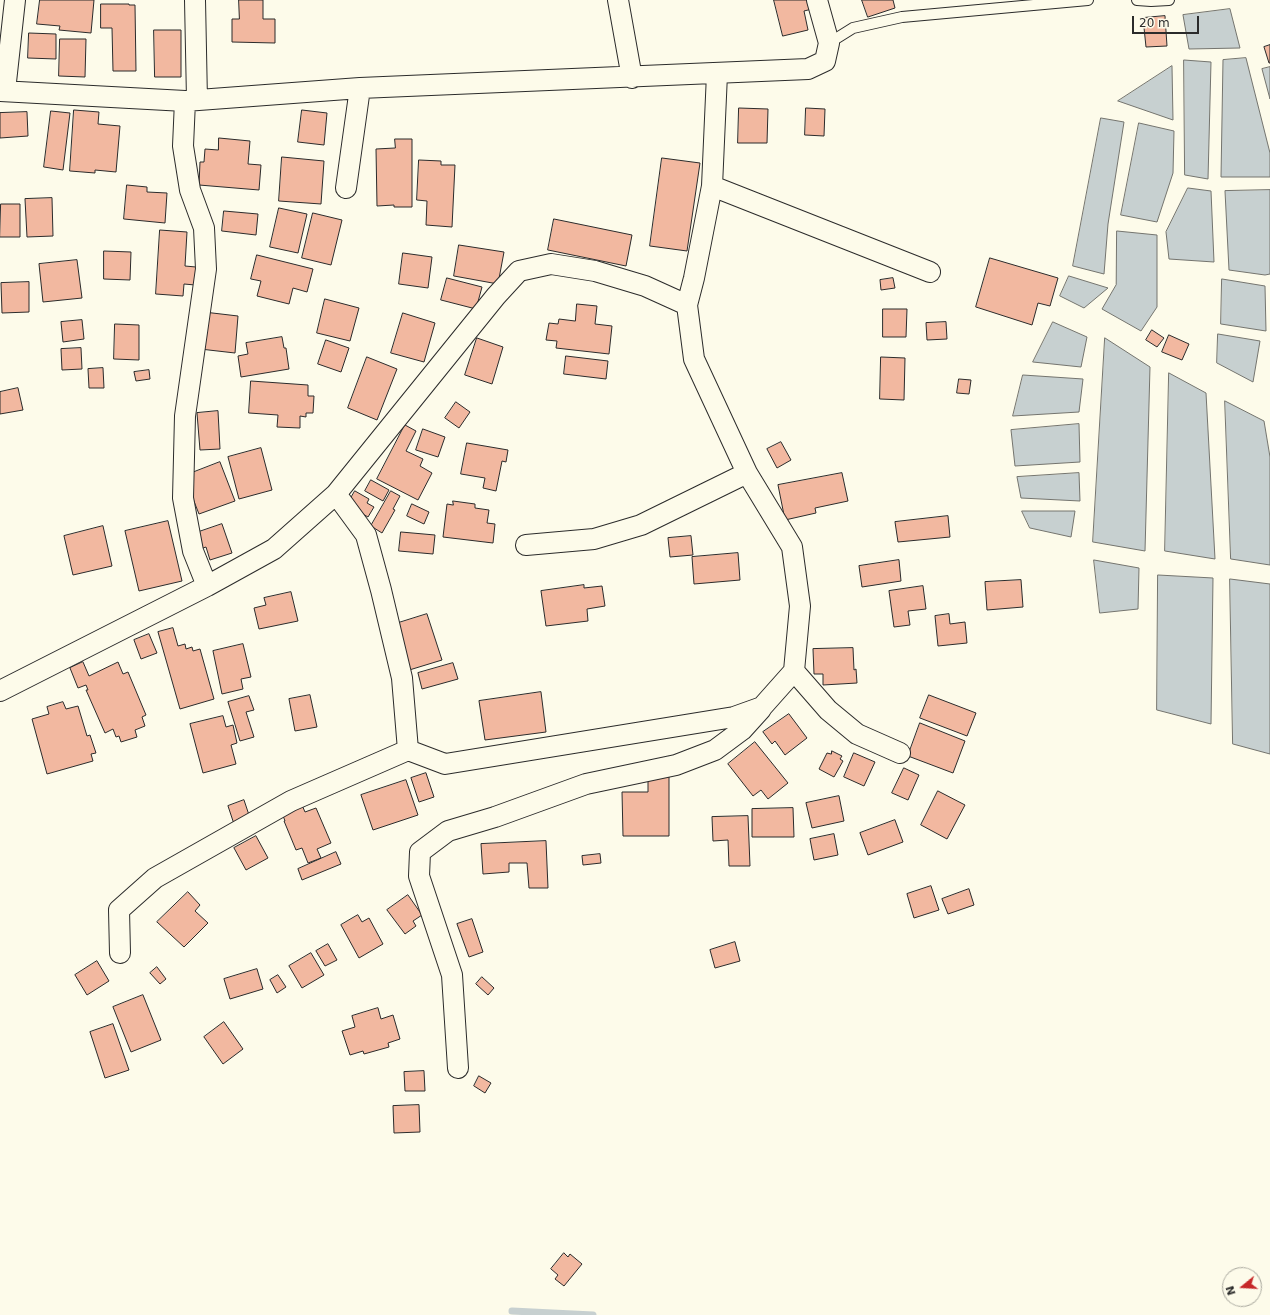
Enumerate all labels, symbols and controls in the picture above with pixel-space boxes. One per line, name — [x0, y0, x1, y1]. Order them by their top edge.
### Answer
scale bar — [1134, 8, 1201, 34]
text: 20 m — [1139, 16, 1170, 30]
north arrow — [1222, 1267, 1262, 1307]
text: N — [1223, 1284, 1239, 1297]

